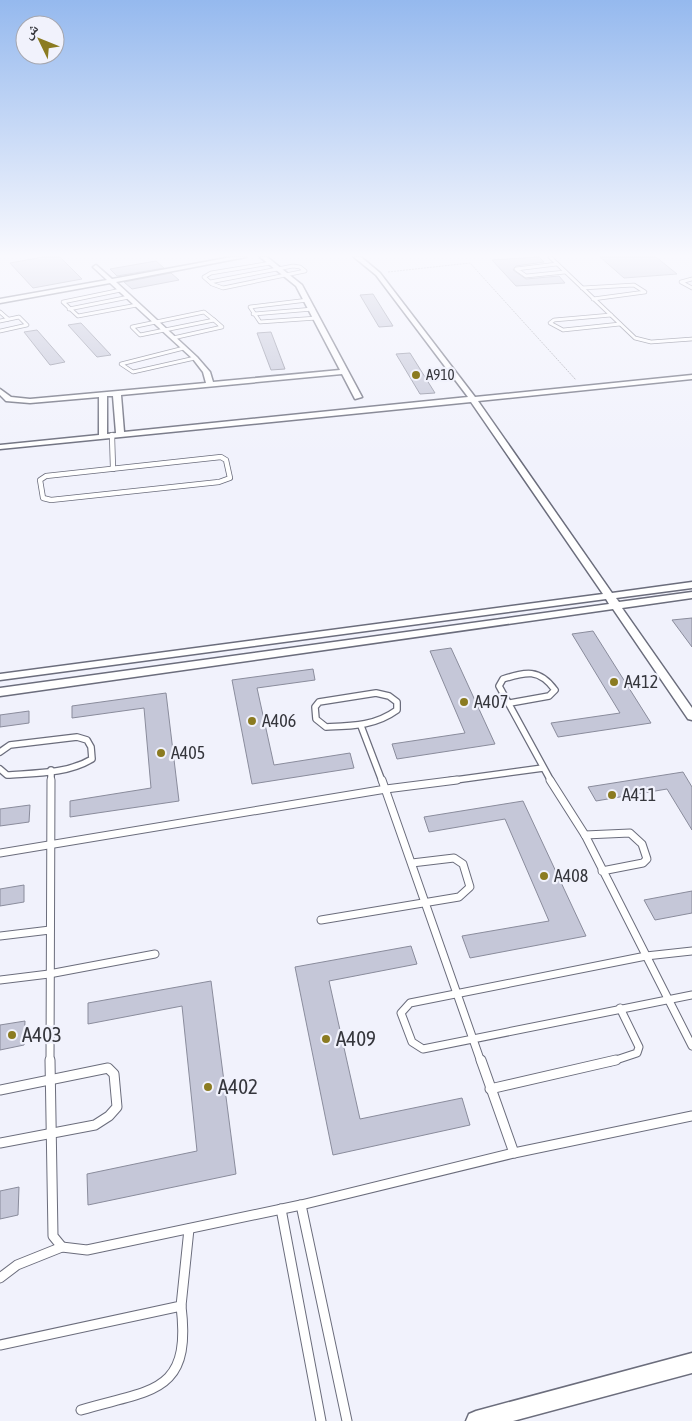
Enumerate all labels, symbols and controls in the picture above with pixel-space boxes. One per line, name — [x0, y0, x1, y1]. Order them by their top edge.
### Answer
north arrow — [15, 15, 65, 65]
text: ش — [20, 20, 42, 43]
place label: A910 — [426, 366, 455, 383]
marker: A910 — [410, 369, 422, 381]
place label: A412 — [624, 671, 658, 692]
marker: A412 — [608, 676, 620, 688]
place label: A407 — [474, 691, 508, 712]
marker: A407 — [458, 696, 470, 708]
place label: A406 — [262, 710, 296, 731]
marker: A406 — [246, 715, 258, 727]
place label: A405 — [171, 742, 205, 763]
marker: A405 — [155, 747, 167, 759]
place label: A411 — [622, 784, 656, 805]
marker: A411 — [606, 789, 618, 801]
place label: A408 — [554, 865, 588, 886]
marker: A408 — [538, 870, 550, 882]
place label: A403 — [22, 1022, 62, 1046]
place label: A409 — [336, 1026, 376, 1050]
marker: A403 — [6, 1029, 18, 1041]
marker: A409 — [320, 1033, 332, 1045]
place label: A402 — [218, 1074, 258, 1098]
marker: A402 — [202, 1081, 214, 1093]

